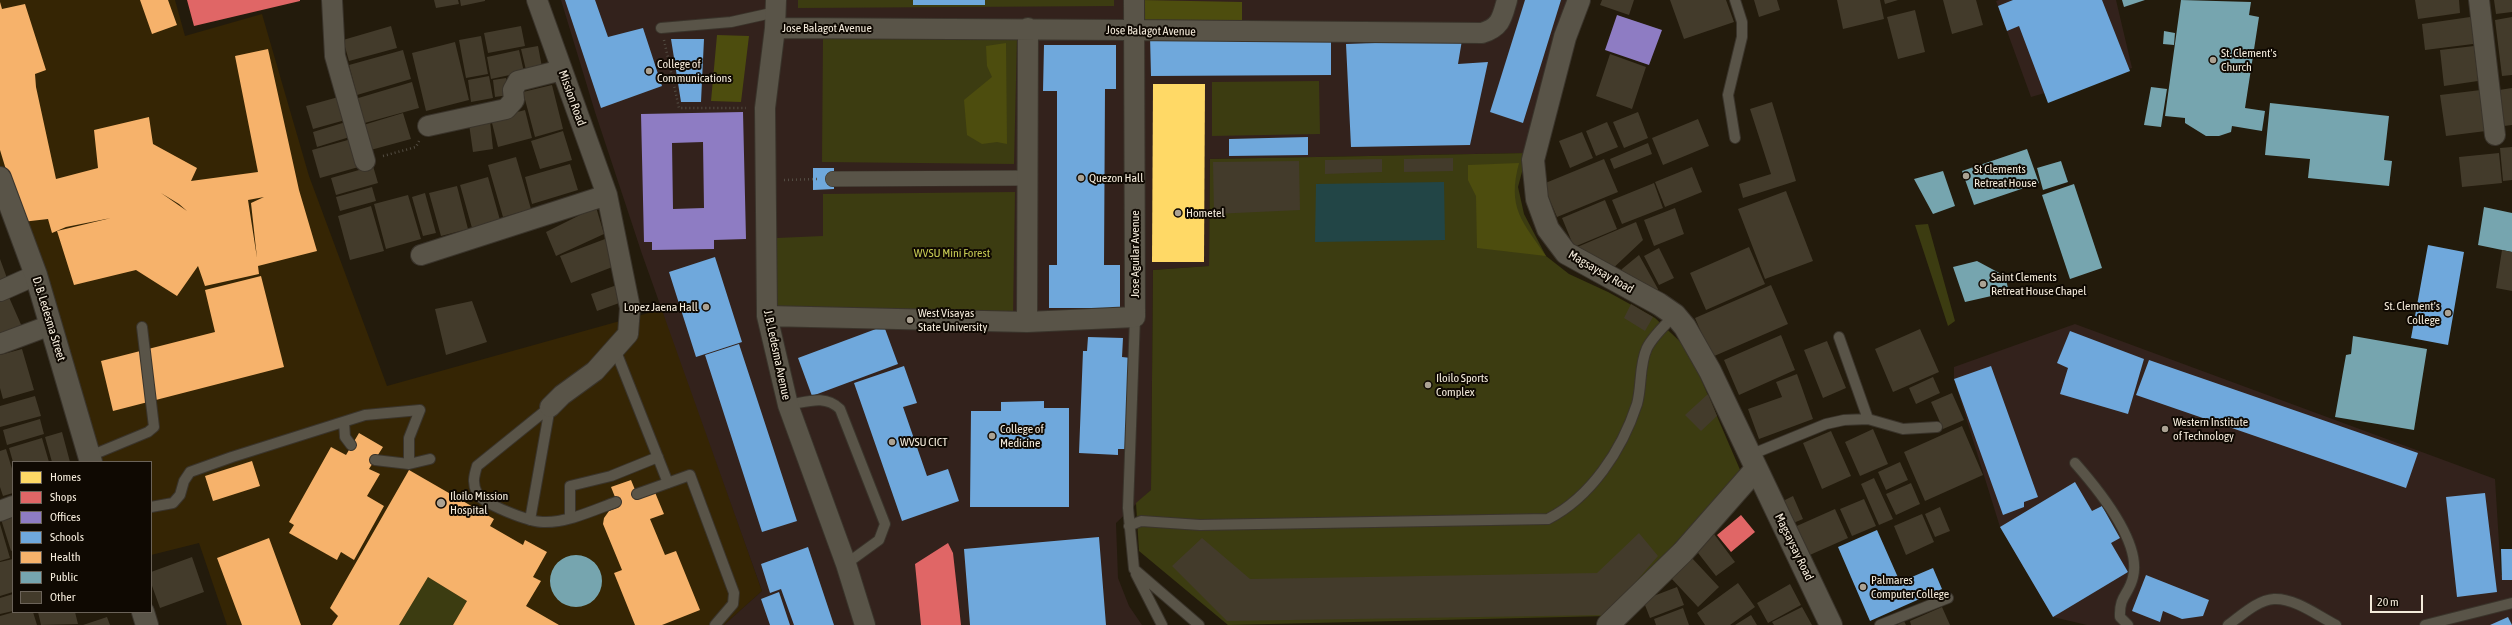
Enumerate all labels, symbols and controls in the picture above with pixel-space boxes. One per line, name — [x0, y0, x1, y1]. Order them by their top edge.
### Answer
street label: Jose Balagot Avenue — [782, 21, 872, 35]
street label: Jose Balagot Avenue — [1106, 23, 1196, 39]
place label: St. Clement's Church — [2221, 46, 2277, 74]
marker: St. Clement's Church — [2208, 55, 2218, 65]
place label: College of Communications — [657, 57, 732, 85]
marker: College of Communications — [644, 66, 654, 76]
street label: Mission Road — [555, 68, 589, 128]
place label: St Clements Retreat House — [1974, 162, 2037, 190]
place label: Quezon Hall — [1089, 171, 1143, 185]
marker: St Clements Retreat House — [1961, 171, 1971, 181]
marker: Quezon Hall — [1076, 173, 1086, 183]
place label: Hometel — [1186, 206, 1225, 220]
marker: Hometel — [1173, 208, 1183, 218]
street label: Jose Aguilar Avenue — [1128, 210, 1142, 298]
park label: WVSU Mini Forest — [914, 246, 990, 260]
street label: Magsaysay Road — [1566, 248, 1636, 296]
place label: Saint Clements Retreat House Chapel — [1991, 270, 2086, 298]
street label: D. B. Ledesma Street — [29, 275, 69, 363]
marker: Saint Clements Retreat House Chapel — [1978, 279, 1988, 289]
place label: St. Clement's College — [2384, 299, 2440, 327]
place label: Lopez Jaena Hall — [624, 300, 698, 314]
marker: Lopez Jaena Hall — [701, 302, 711, 312]
place label: West Visayas State University — [918, 306, 987, 334]
marker: St. Clement's College — [2443, 308, 2453, 318]
street label: J. B. Ledesma Avenue — [760, 309, 794, 401]
marker: West Visayas State University — [905, 315, 915, 325]
place label: Iloilo Sports Complex — [1436, 371, 1488, 399]
marker: Iloilo Sports Complex — [1423, 380, 1433, 390]
place label: Western Institute of Technology — [2173, 415, 2248, 443]
place label: College of Medicine — [1000, 422, 1044, 450]
marker: Western Institute of Technology — [2160, 424, 2170, 434]
marker: College of Medicine — [987, 431, 997, 441]
place label: WVSU CICT — [900, 435, 947, 449]
marker: WVSU CICT — [887, 437, 897, 447]
legend — [12, 461, 152, 613]
text: Homes — [50, 470, 81, 484]
place label: Iloilo Mission Hospital — [450, 489, 508, 517]
text: Shops — [50, 490, 76, 504]
marker: Iloilo Mission Hospital — [435, 497, 447, 509]
text: Offices — [50, 510, 80, 524]
street label: Magsaysay Road — [1772, 511, 1816, 583]
text: Schools — [50, 530, 84, 544]
text: Health — [50, 550, 80, 564]
text: Public — [50, 570, 78, 584]
place label: Palmares Computer College — [1871, 573, 1949, 601]
marker: Palmares Computer College — [1858, 582, 1868, 592]
scale bar — [2372, 587, 2425, 613]
text: Other — [50, 590, 75, 604]
text: 20 m — [2377, 595, 2399, 609]

